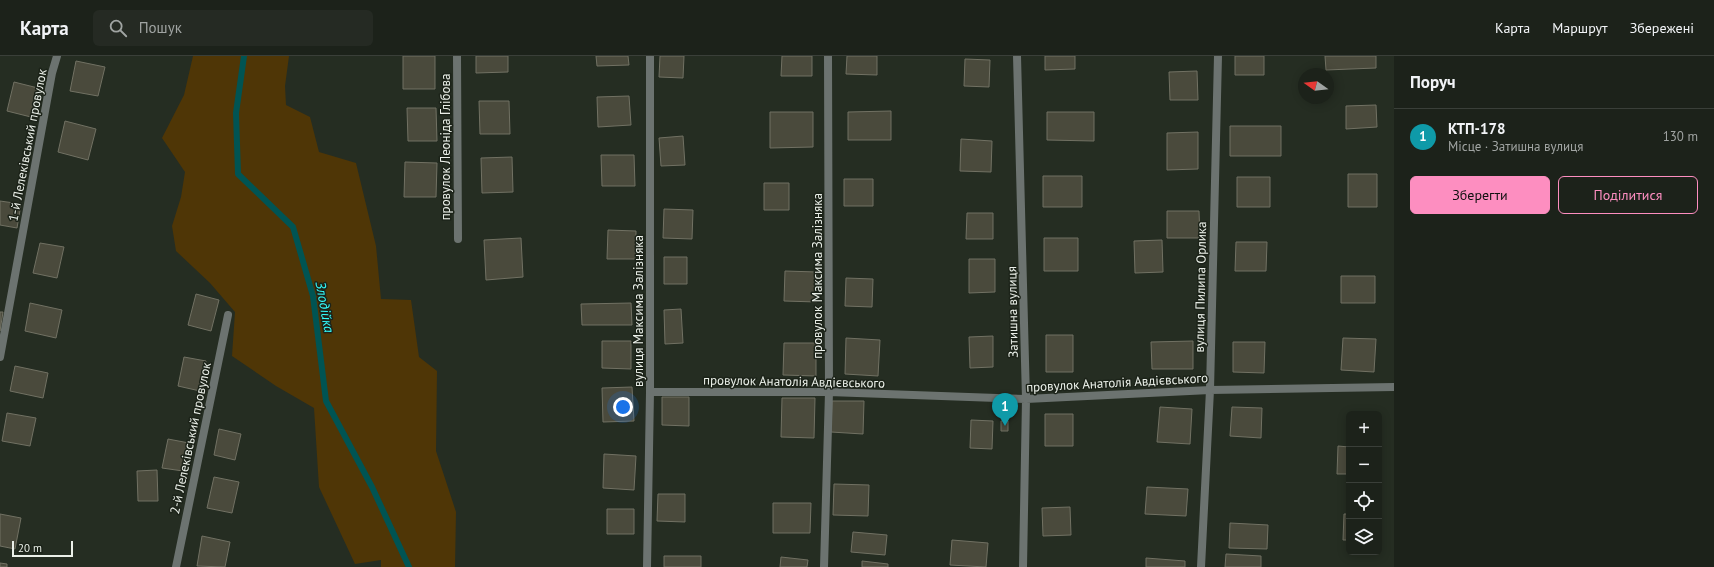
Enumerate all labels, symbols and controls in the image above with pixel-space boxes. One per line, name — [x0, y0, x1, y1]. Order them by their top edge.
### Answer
search box — [93, 10, 373, 46]
text: Карта — [20, 16, 69, 40]
icon: search — [107, 17, 129, 39]
text: Пошук — [139, 18, 182, 37]
text: Карта — [1495, 19, 1530, 37]
text: Маршрут — [1552, 19, 1608, 37]
text: Збережені — [1630, 19, 1694, 37]
street label: 1-й Лелеківський провулок — [4, 67, 51, 223]
north arrow — [1298, 68, 1334, 104]
text: Поруч — [1410, 71, 1456, 93]
street label: провулок Леоніда Глібова — [437, 74, 454, 220]
text: КТП-178 — [1448, 119, 1506, 138]
text: 1 — [1419, 128, 1427, 145]
text: 130 m — [1663, 128, 1698, 145]
text: Місце · Затишна вулиця — [1448, 138, 1583, 155]
button: Зберегти — [1410, 176, 1550, 214]
button: Поділитися — [1558, 176, 1698, 214]
street label: провулок Максима Залізняка — [809, 193, 826, 359]
street label: вулиця Пилипа Орлика — [1191, 221, 1210, 353]
street label: вулиця Максима Залізняка — [630, 235, 647, 387]
street label: Затишна вулиця — [1003, 266, 1022, 358]
water label: Злодійка — [312, 280, 338, 334]
street label: 2-й Лелеківський провулок — [166, 360, 215, 516]
street label: провулок Анатолія Авдієвського — [1026, 369, 1208, 396]
street label: провулок Анатолія Авдієвського — [703, 371, 885, 392]
pin: 1 — [992, 393, 1018, 426]
your location — [613, 397, 633, 417]
map controls — [1346, 411, 1382, 555]
button: + — [1346, 411, 1382, 447]
button: − — [1346, 447, 1382, 483]
button: locate — [1346, 483, 1382, 519]
button: layers — [1346, 519, 1382, 555]
scale bar — [12, 539, 73, 558]
text: 20 m — [18, 541, 42, 555]

